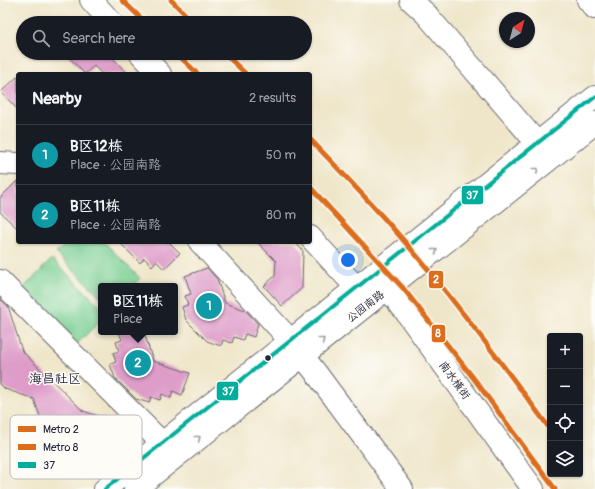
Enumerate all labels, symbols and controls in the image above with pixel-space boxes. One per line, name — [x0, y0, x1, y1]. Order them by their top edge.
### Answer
north arrow — [499, 12, 535, 48]
search box — [16, 16, 312, 60]
icon: search — [30, 27, 52, 49]
text: Search here — [62, 29, 135, 48]
text: Nearby — [32, 88, 81, 109]
text: 2 results — [249, 90, 296, 106]
text: B区12栋 — [70, 137, 123, 156]
text: 1 — [42, 147, 48, 163]
text: 50 m — [266, 147, 296, 163]
text: Place · 公园南路 — [70, 157, 161, 173]
one-way arrow — [532, 167, 539, 174]
line badge: 37 — [461, 185, 484, 205]
text: 37 — [466, 189, 478, 202]
text: B区11栋 — [70, 197, 120, 216]
text: 2 — [41, 207, 49, 223]
text: 80 m — [266, 207, 296, 223]
text: Place · 公园南路 — [70, 217, 161, 233]
one-way arrow — [430, 248, 437, 255]
your location — [338, 250, 358, 270]
line badge: 2 — [428, 270, 444, 289]
text: 2 — [433, 273, 439, 286]
popup — [98, 283, 178, 335]
street label: 公园南路 — [344, 288, 387, 325]
pin: 1 — [196, 291, 222, 321]
text: B区11栋 — [113, 292, 163, 311]
text: Place — [113, 311, 142, 327]
line badge: 8 — [431, 324, 446, 343]
text: 8 — [435, 327, 441, 340]
map controls — [547, 333, 583, 477]
button: + — [547, 333, 583, 369]
one-way arrow — [317, 337, 324, 344]
pin: 2 — [125, 348, 151, 378]
unlabelled marker — [263, 353, 273, 363]
street label: 南水横街 — [436, 359, 473, 403]
button: − — [547, 369, 583, 405]
district label: 海昌社区 — [29, 371, 81, 387]
line badge: 37 — [216, 381, 239, 401]
text: 37 — [222, 385, 234, 398]
button: locate — [547, 405, 583, 441]
legend — [10, 415, 142, 479]
text: Metro 2 — [43, 423, 79, 436]
one-way arrow — [194, 436, 201, 443]
text: Metro 8 — [43, 441, 79, 454]
button: layers — [547, 441, 583, 477]
text: 37 — [43, 459, 55, 472]

